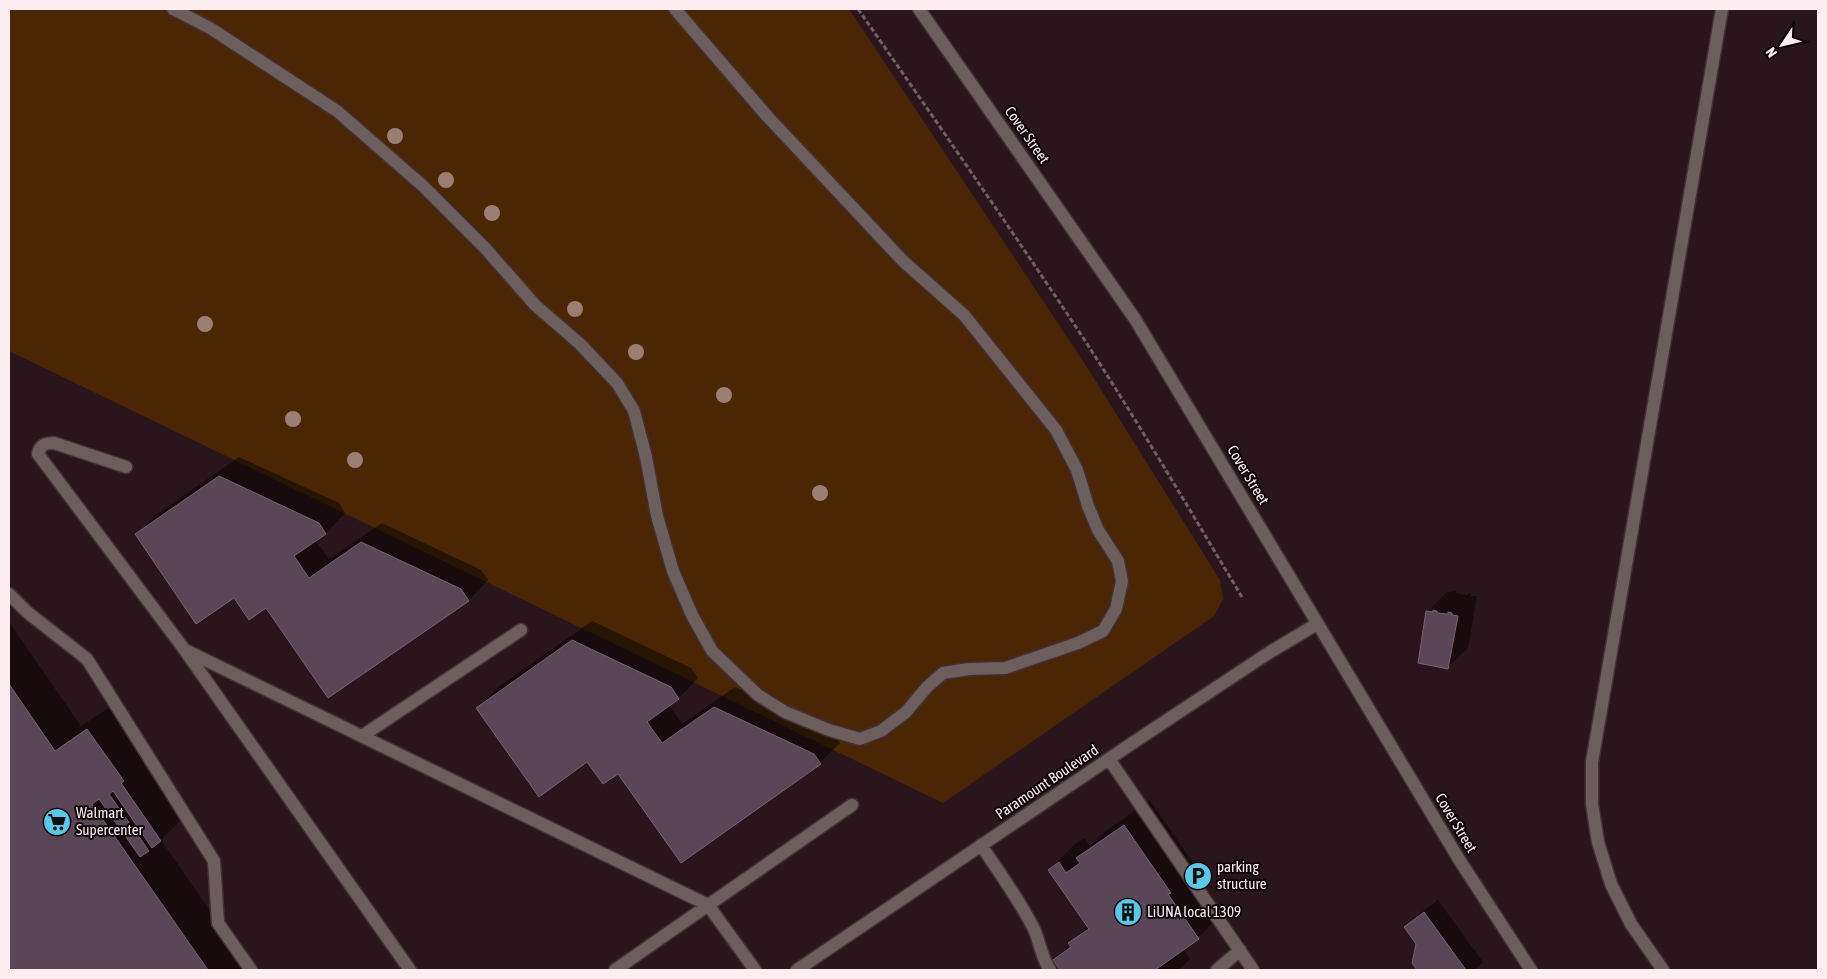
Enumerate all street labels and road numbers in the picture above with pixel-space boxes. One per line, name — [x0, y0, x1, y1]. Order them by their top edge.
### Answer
street label: Cover Street — [1002, 103, 1053, 167]
street label: Cover Street — [1224, 442, 1273, 507]
street label: Paramount Boulevard — [992, 741, 1101, 822]
street label: Cover Street — [1432, 790, 1481, 855]

